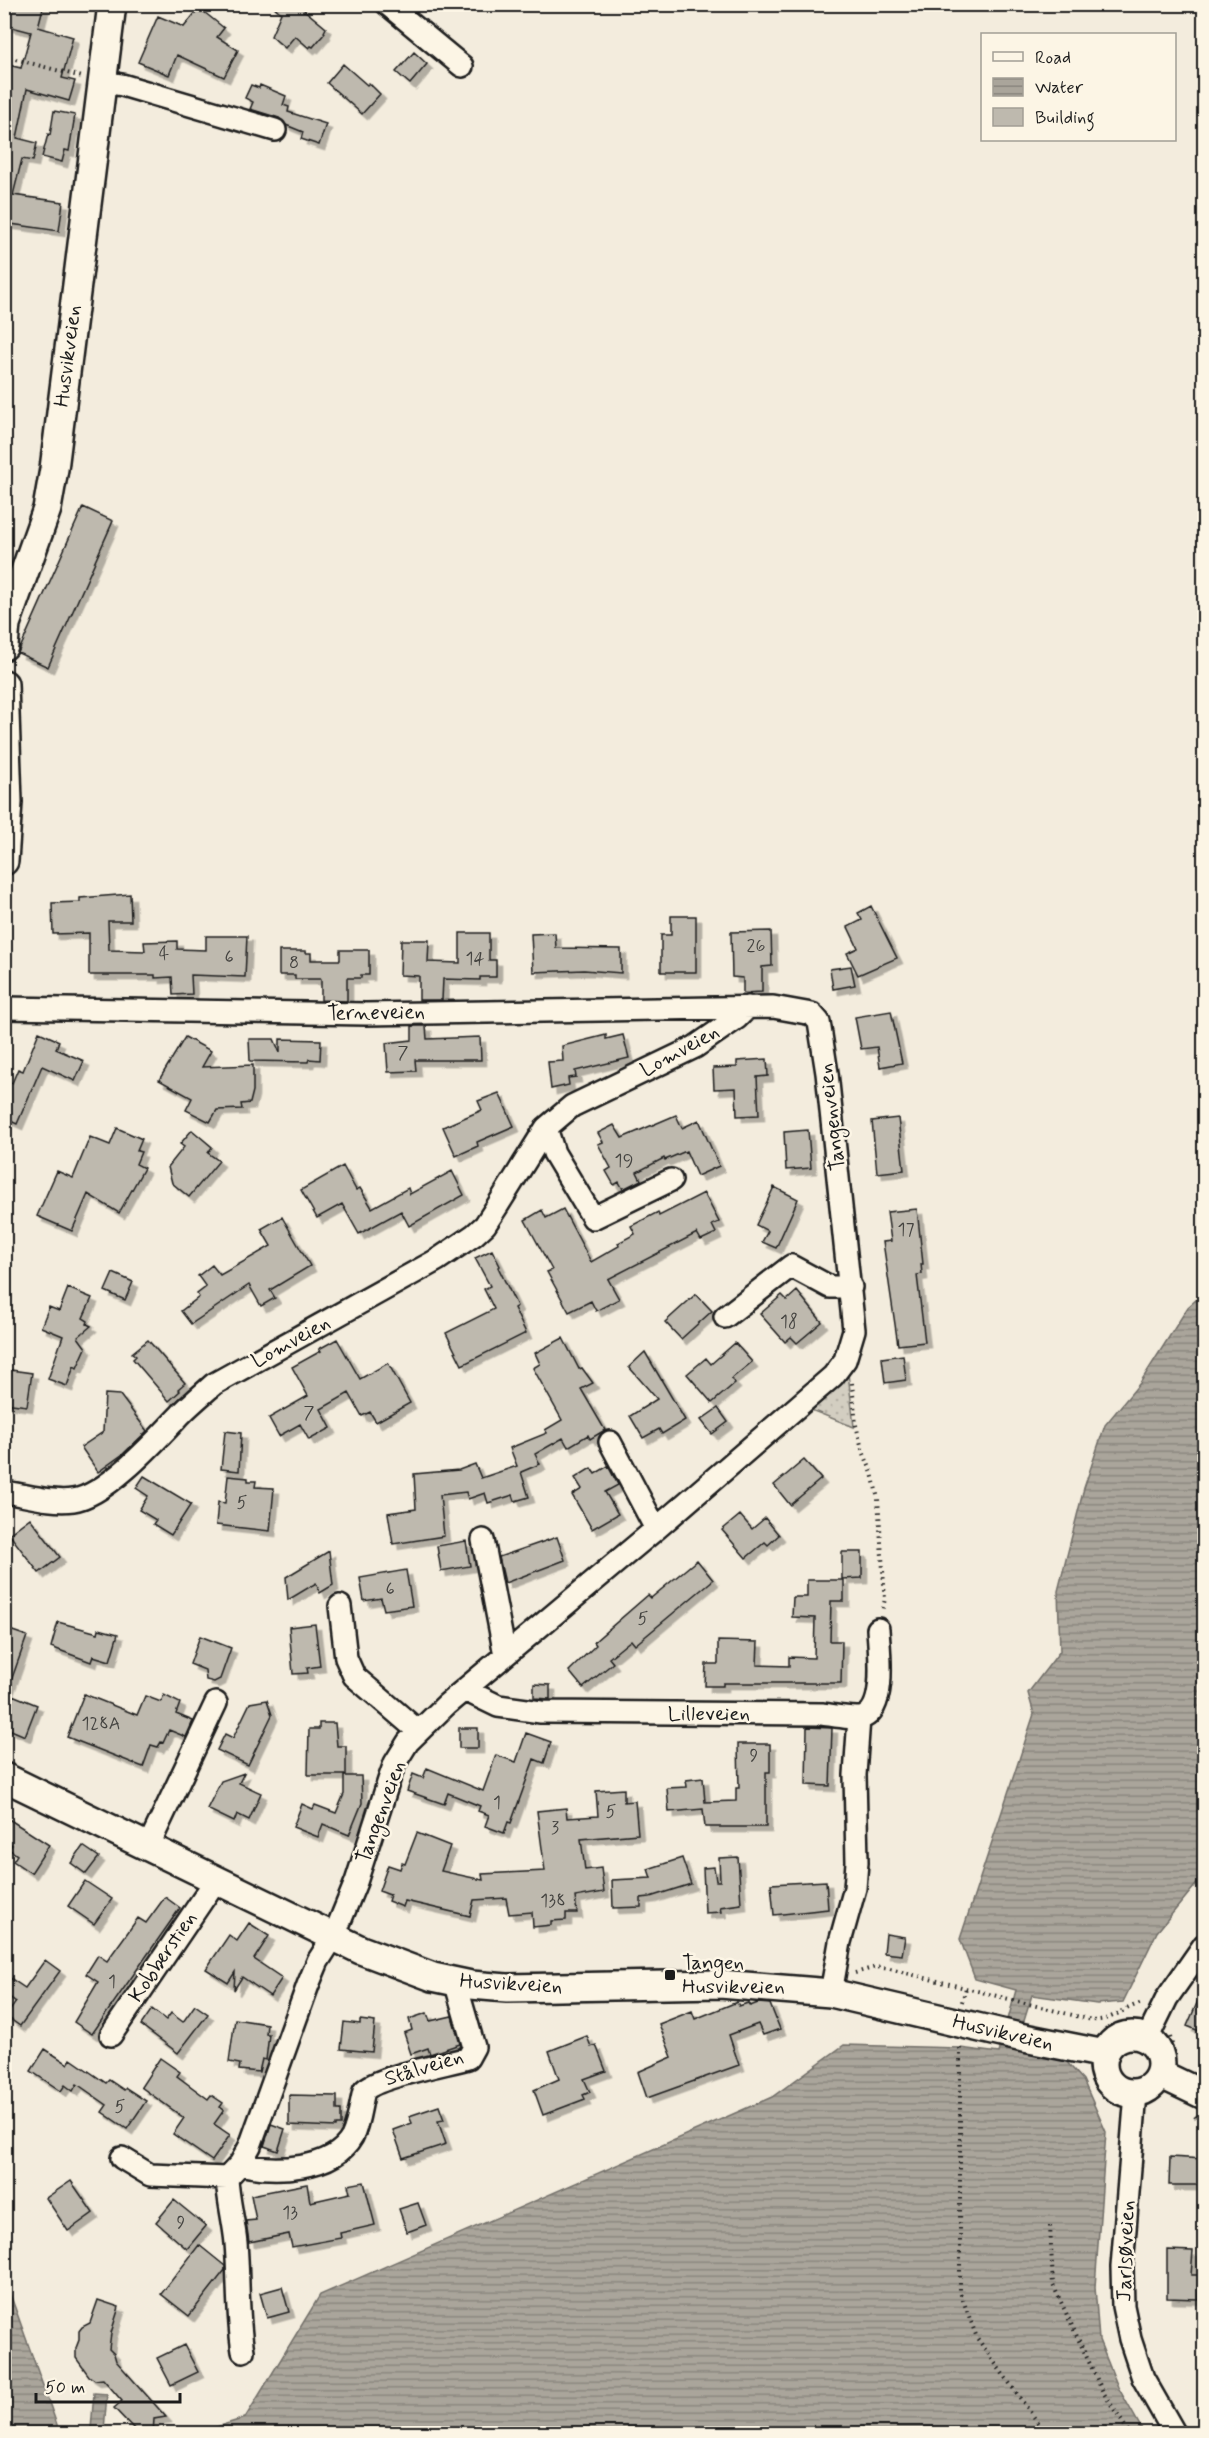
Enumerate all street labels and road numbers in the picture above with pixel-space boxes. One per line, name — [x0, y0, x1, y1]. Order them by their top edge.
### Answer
street label: Husvikveien — [48, 303, 88, 409]
street label: Terneveien — [327, 998, 425, 1028]
street label: Lomveien — [636, 1018, 724, 1084]
street label: Tangenveien — [812, 1062, 853, 1172]
street label: Lomveien — [247, 1309, 335, 1375]
street label: Lilleveien — [668, 1700, 750, 1728]
street label: Tangenveien — [349, 1757, 414, 1868]
street label: Kobberstien — [122, 1906, 204, 2008]
street label: Husvikveien — [459, 1967, 563, 2001]
street label: Husvikveien — [950, 2008, 1056, 2058]
street label: Stålveien — [381, 2043, 467, 2093]
street label: Jarlsøveien — [1110, 2200, 1142, 2302]

